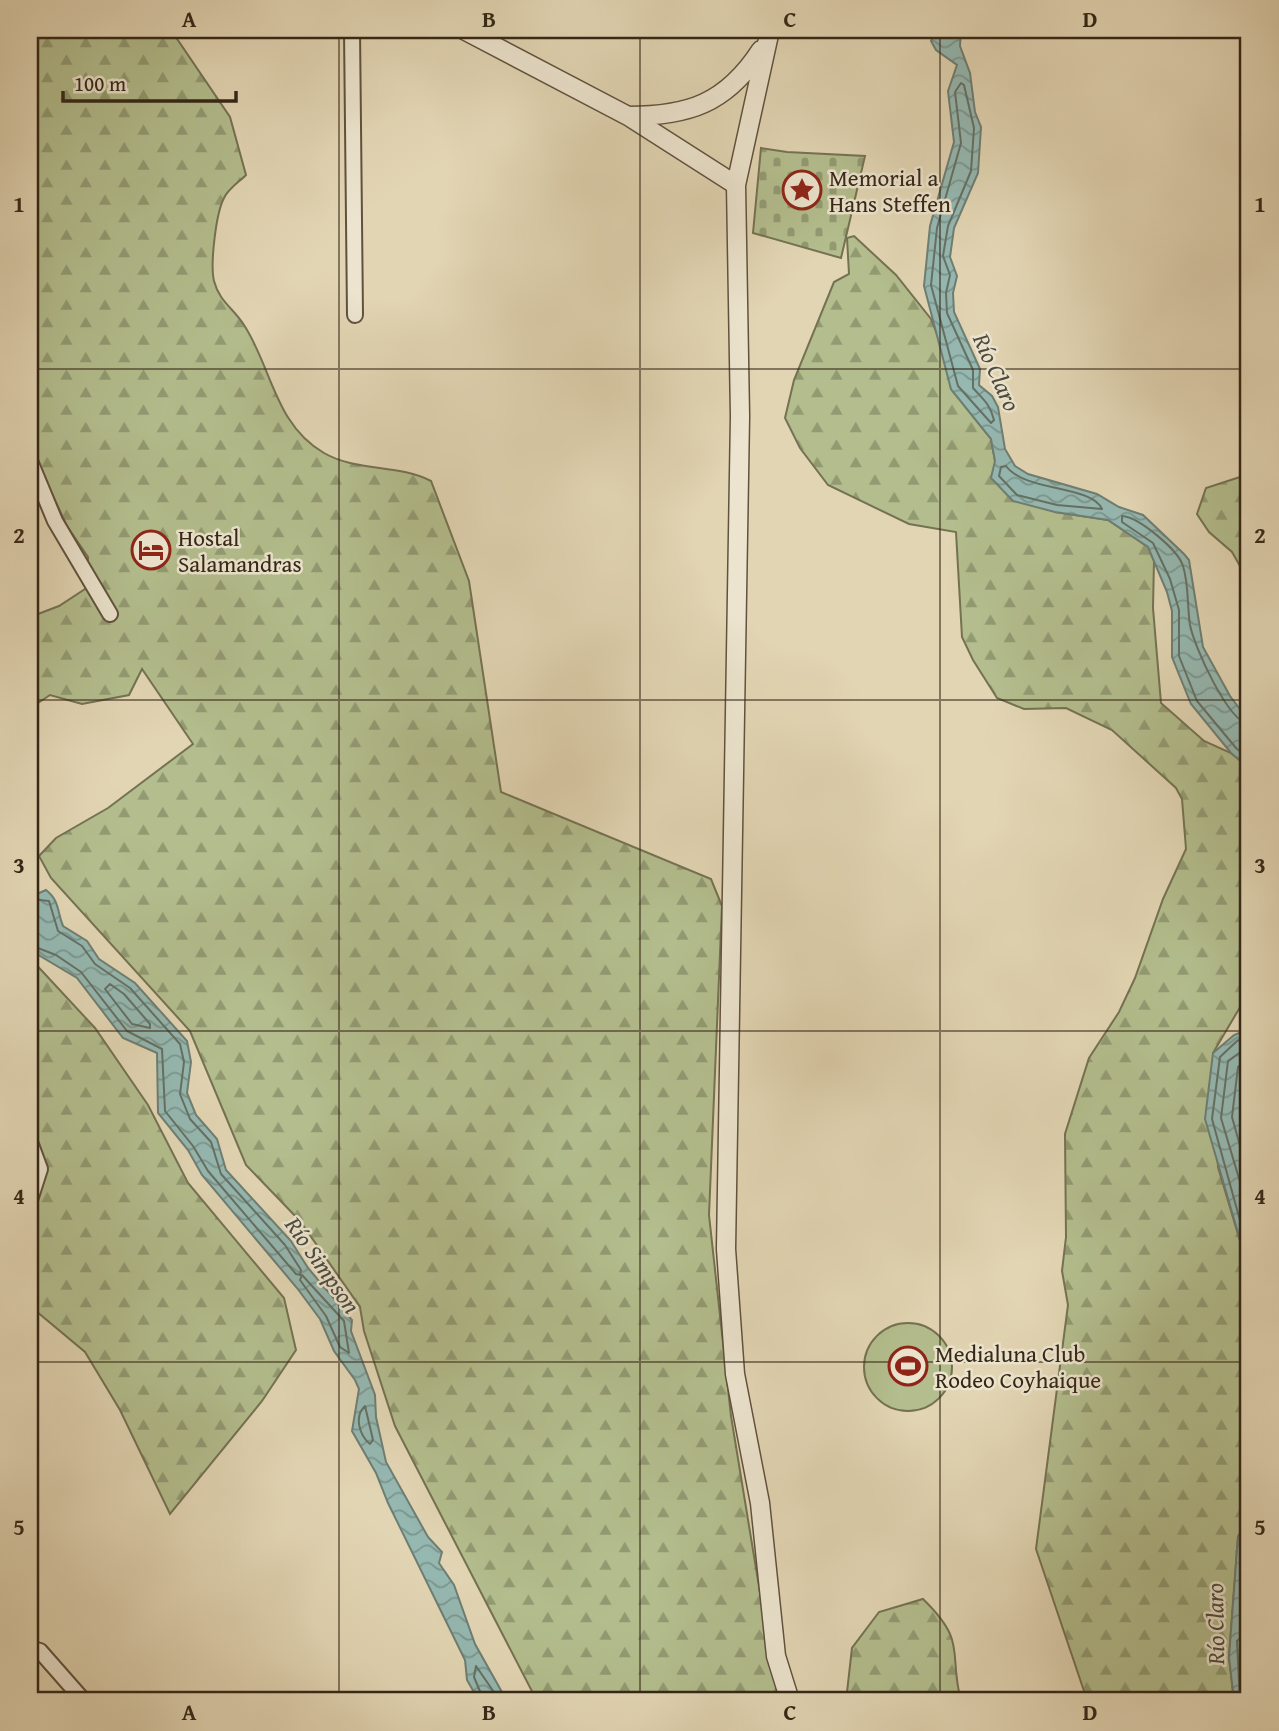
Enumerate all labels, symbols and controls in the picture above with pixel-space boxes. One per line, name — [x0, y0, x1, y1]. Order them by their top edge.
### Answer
text: A — [182, 2, 197, 35]
text: B — [482, 2, 496, 35]
text: C — [783, 2, 797, 35]
text: D — [1083, 2, 1098, 35]
scale bar — [63, 60, 236, 104]
text: 100 m — [74, 68, 126, 99]
place label: Memorial a Hans Steffen — [829, 161, 951, 220]
place icon: Memorial a Hans Steffen — [781, 169, 823, 211]
text: 1 — [13, 187, 25, 220]
text: 1 — [1254, 187, 1266, 220]
water label: Río Claro — [964, 327, 1030, 417]
text: 2 — [13, 518, 25, 551]
text: 2 — [1254, 518, 1266, 551]
place label: Hostal Salamandras — [178, 521, 302, 580]
hotel icon: Hostal Salamandras — [130, 529, 172, 571]
text: 3 — [13, 848, 25, 881]
text: 3 — [1254, 848, 1266, 881]
text: 4 — [13, 1179, 25, 1212]
text: 4 — [1254, 1179, 1266, 1212]
water label: Río Simpson — [276, 1209, 369, 1321]
place label: Medialuna Club Rodeo Coyhaique — [935, 1337, 1101, 1396]
sports icon: Medialuna Club Rodeo Coyhaique — [887, 1345, 929, 1387]
text: 5 — [13, 1510, 25, 1543]
text: 5 — [1254, 1510, 1266, 1543]
water label: Río Claro — [1197, 1583, 1233, 1666]
text: A — [182, 1695, 197, 1728]
text: B — [482, 1695, 496, 1728]
text: C — [783, 1695, 797, 1728]
text: D — [1083, 1695, 1098, 1728]

